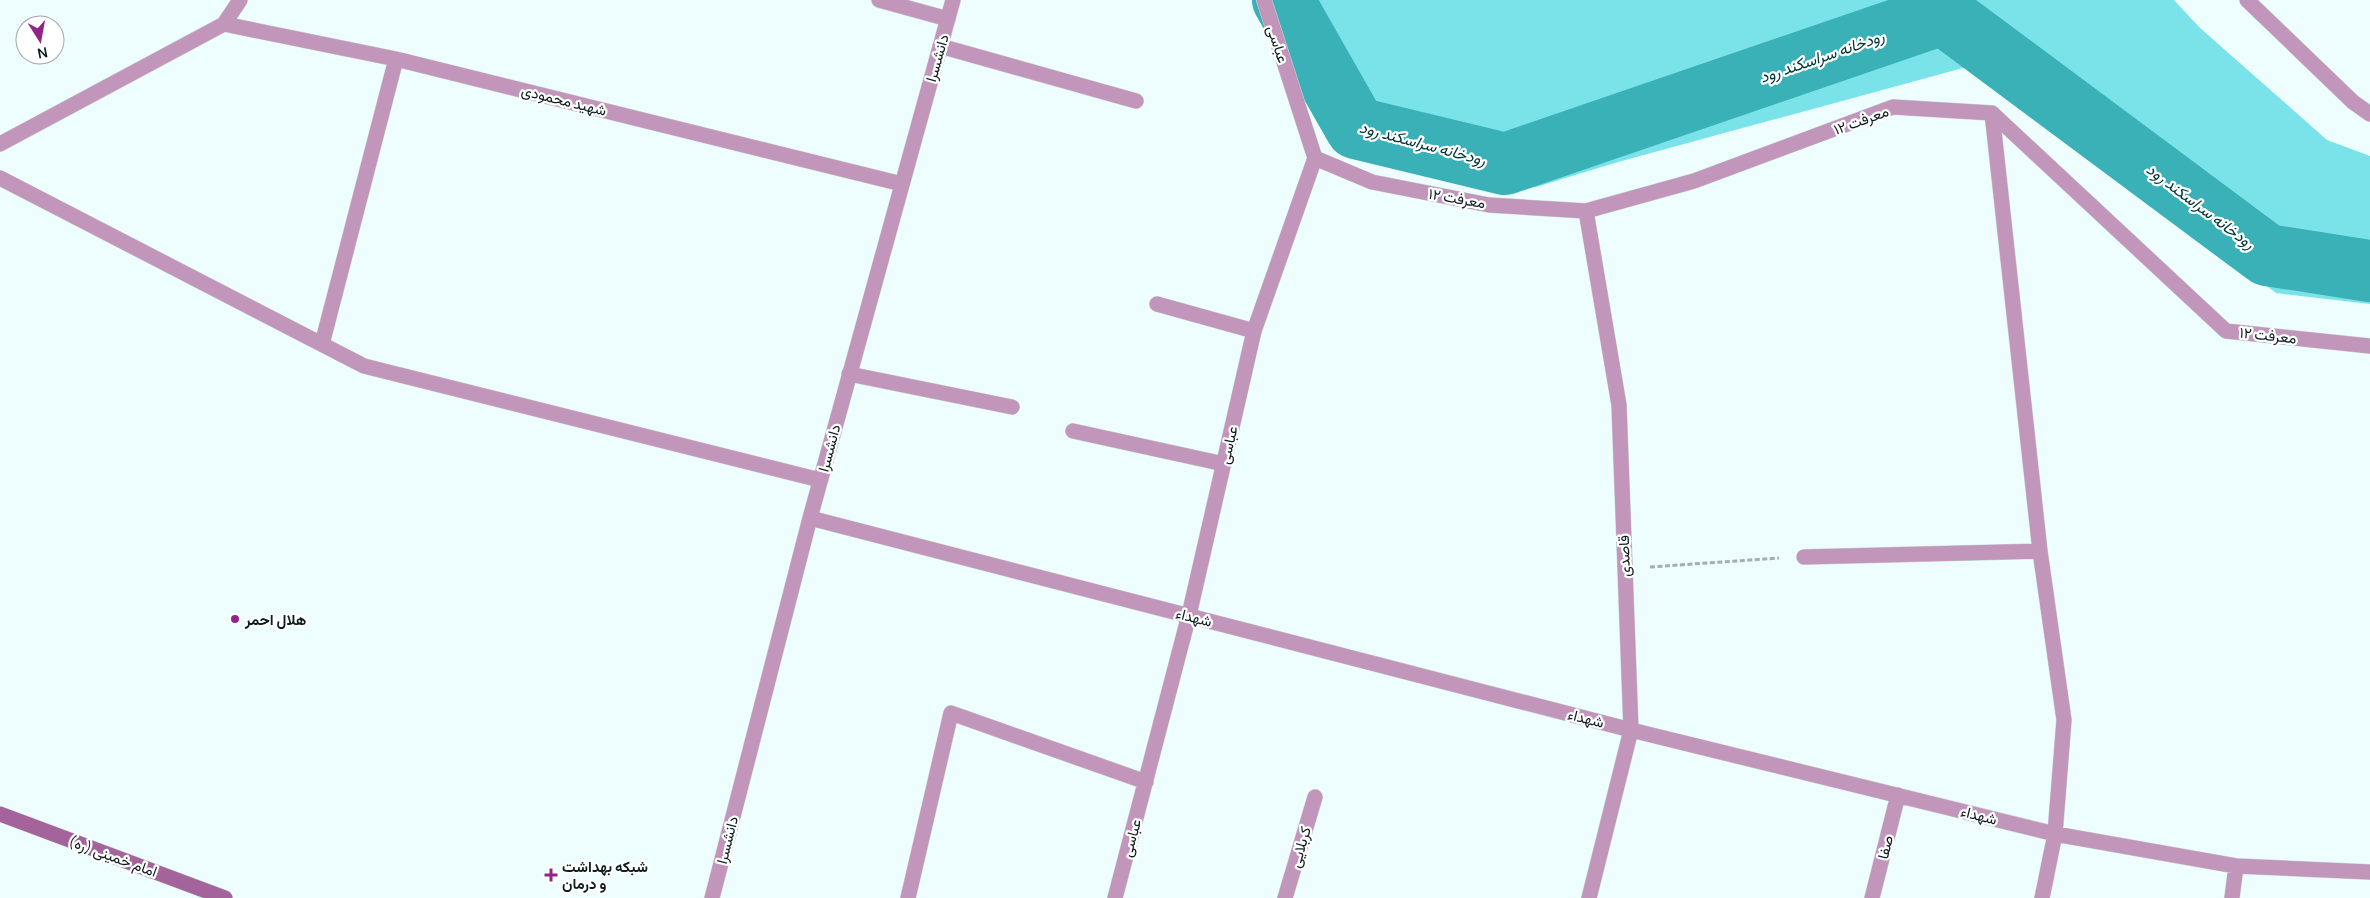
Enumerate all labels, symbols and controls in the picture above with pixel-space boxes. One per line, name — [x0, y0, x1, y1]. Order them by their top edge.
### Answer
north arrow — [15, 15, 65, 65]
street label: عباسی — [1262, 22, 1294, 66]
water label: رودخانه سراسکند رود — [1757, 24, 1888, 88]
street label: دانشسرا — [920, 32, 954, 84]
text: N — [36, 43, 49, 64]
street label: شهید محمودی — [519, 79, 609, 121]
street label: معرفت ۱۲ — [1830, 100, 1892, 140]
water label: رودخانه سراسکند رود — [1357, 116, 1489, 171]
water label: رودخانه سراسکند رود — [2142, 158, 2260, 254]
street label: معرفت ۱۲ — [1427, 183, 1487, 213]
street label: معرفت ۱۲ — [2238, 322, 2298, 348]
street label: دانشسرا — [813, 422, 845, 474]
street label: عباسی — [1213, 424, 1243, 466]
street label: قاصدی — [1613, 535, 1635, 577]
street label: شهداء — [1174, 602, 1215, 632]
place label: هلال احمر — [244, 609, 306, 630]
marker: هلال احمر — [229, 613, 241, 625]
street label: شهداء — [1566, 703, 1607, 733]
street label: شهداء — [1959, 800, 2000, 830]
street label: دانشسرا — [711, 814, 743, 866]
street label: عباسی — [1116, 817, 1146, 859]
street label: کربلایی — [1284, 824, 1316, 870]
street label: امام خمینی (ره) — [66, 830, 160, 882]
street label: صفا — [1872, 833, 1898, 861]
place label: شبکه بهداشت و درمان — [562, 856, 648, 894]
marker: شبکه بهداشت و درمان — [544, 868, 558, 882]

